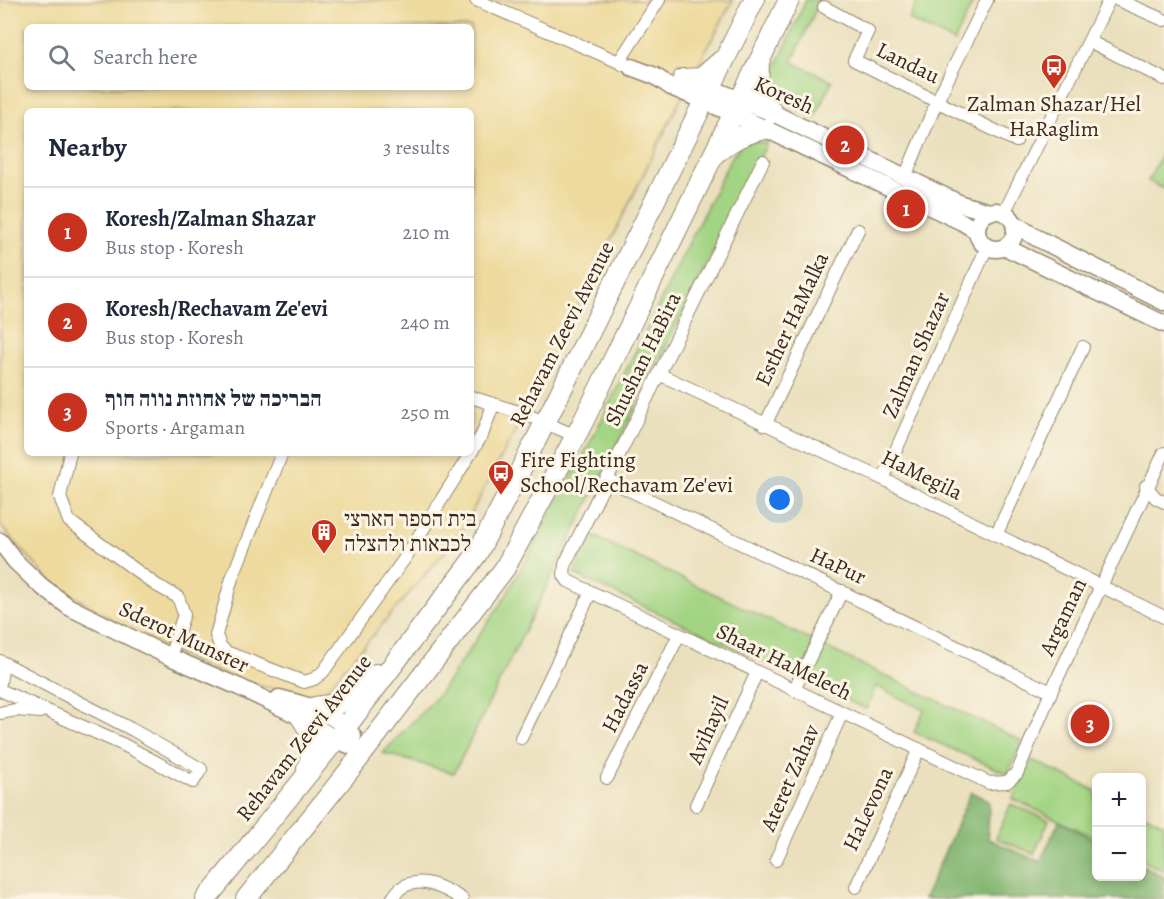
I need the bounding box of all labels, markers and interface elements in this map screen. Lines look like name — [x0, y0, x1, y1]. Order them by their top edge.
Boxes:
search box — [24, 24, 474, 90]
street label: Landau — [871, 35, 945, 91]
icon: search — [45, 41, 78, 74]
text: Search here — [93, 42, 198, 72]
bus stop icon: Zalman Shazar/Hel HaRaglim — [1039, 52, 1069, 90]
street label: Koresh — [749, 69, 819, 122]
place label: Zalman Shazar/Hel HaRaglim — [967, 89, 1141, 144]
pin: 2 — [826, 122, 864, 168]
text: Nearby — [48, 130, 127, 165]
text: 3 results — [383, 134, 450, 161]
pin: 1 — [886, 186, 926, 232]
text: Koresh/Zalman Shazar — [105, 204, 316, 234]
text: 1 — [64, 219, 71, 246]
text: 210 m — [402, 219, 450, 246]
text: Bus stop · Koresh — [105, 234, 244, 261]
street label: Rehavam Zeevi Avenue — [502, 236, 622, 432]
street label: Esther HaMalka — [748, 246, 836, 391]
street label: Shushan HaBira — [598, 286, 689, 431]
street label: Zalman Shazar — [875, 287, 957, 423]
text: Koresh/Rechavam Ze'evi — [105, 294, 328, 324]
text: 2 — [63, 309, 72, 336]
text: 240 m — [400, 309, 450, 336]
text: Bus stop · Koresh — [105, 324, 244, 351]
text: הבריכה של אחוזת נווה חוף — [105, 384, 322, 414]
text: 3 — [63, 399, 72, 426]
text: 250 m — [401, 399, 450, 426]
text: Sports · Argaman — [105, 414, 245, 441]
street label: HaMegila — [876, 442, 968, 508]
place label: Fire Fighting School/Rechavam Ze'evi — [520, 445, 733, 500]
bus stop icon: Fire Fighting School/Rechavam Ze'evi — [486, 458, 516, 496]
your location — [765, 485, 794, 514]
place label: בית הספר הארצי לכבאות ולהצלה — [344, 504, 476, 559]
building icon: בית הספר הארצי לכבאות ולהצלה — [309, 517, 339, 555]
street label: HaPur — [805, 540, 871, 592]
street label: Argaman — [1032, 573, 1094, 662]
street label: Sderot Munster — [114, 594, 254, 680]
street label: Shaar HaMelech — [711, 616, 857, 708]
street label: Rehavam Zeevi Avenue — [229, 648, 379, 828]
street label: Hadassa — [594, 655, 656, 738]
street label: Avihayil — [679, 691, 736, 770]
pin: 3 — [1070, 702, 1110, 746]
street label: Ateret Zahav — [753, 720, 827, 837]
street label: HaLevona — [835, 761, 901, 856]
map controls — [1092, 773, 1146, 881]
button: + — [1092, 773, 1146, 827]
button: − — [1092, 827, 1146, 881]

